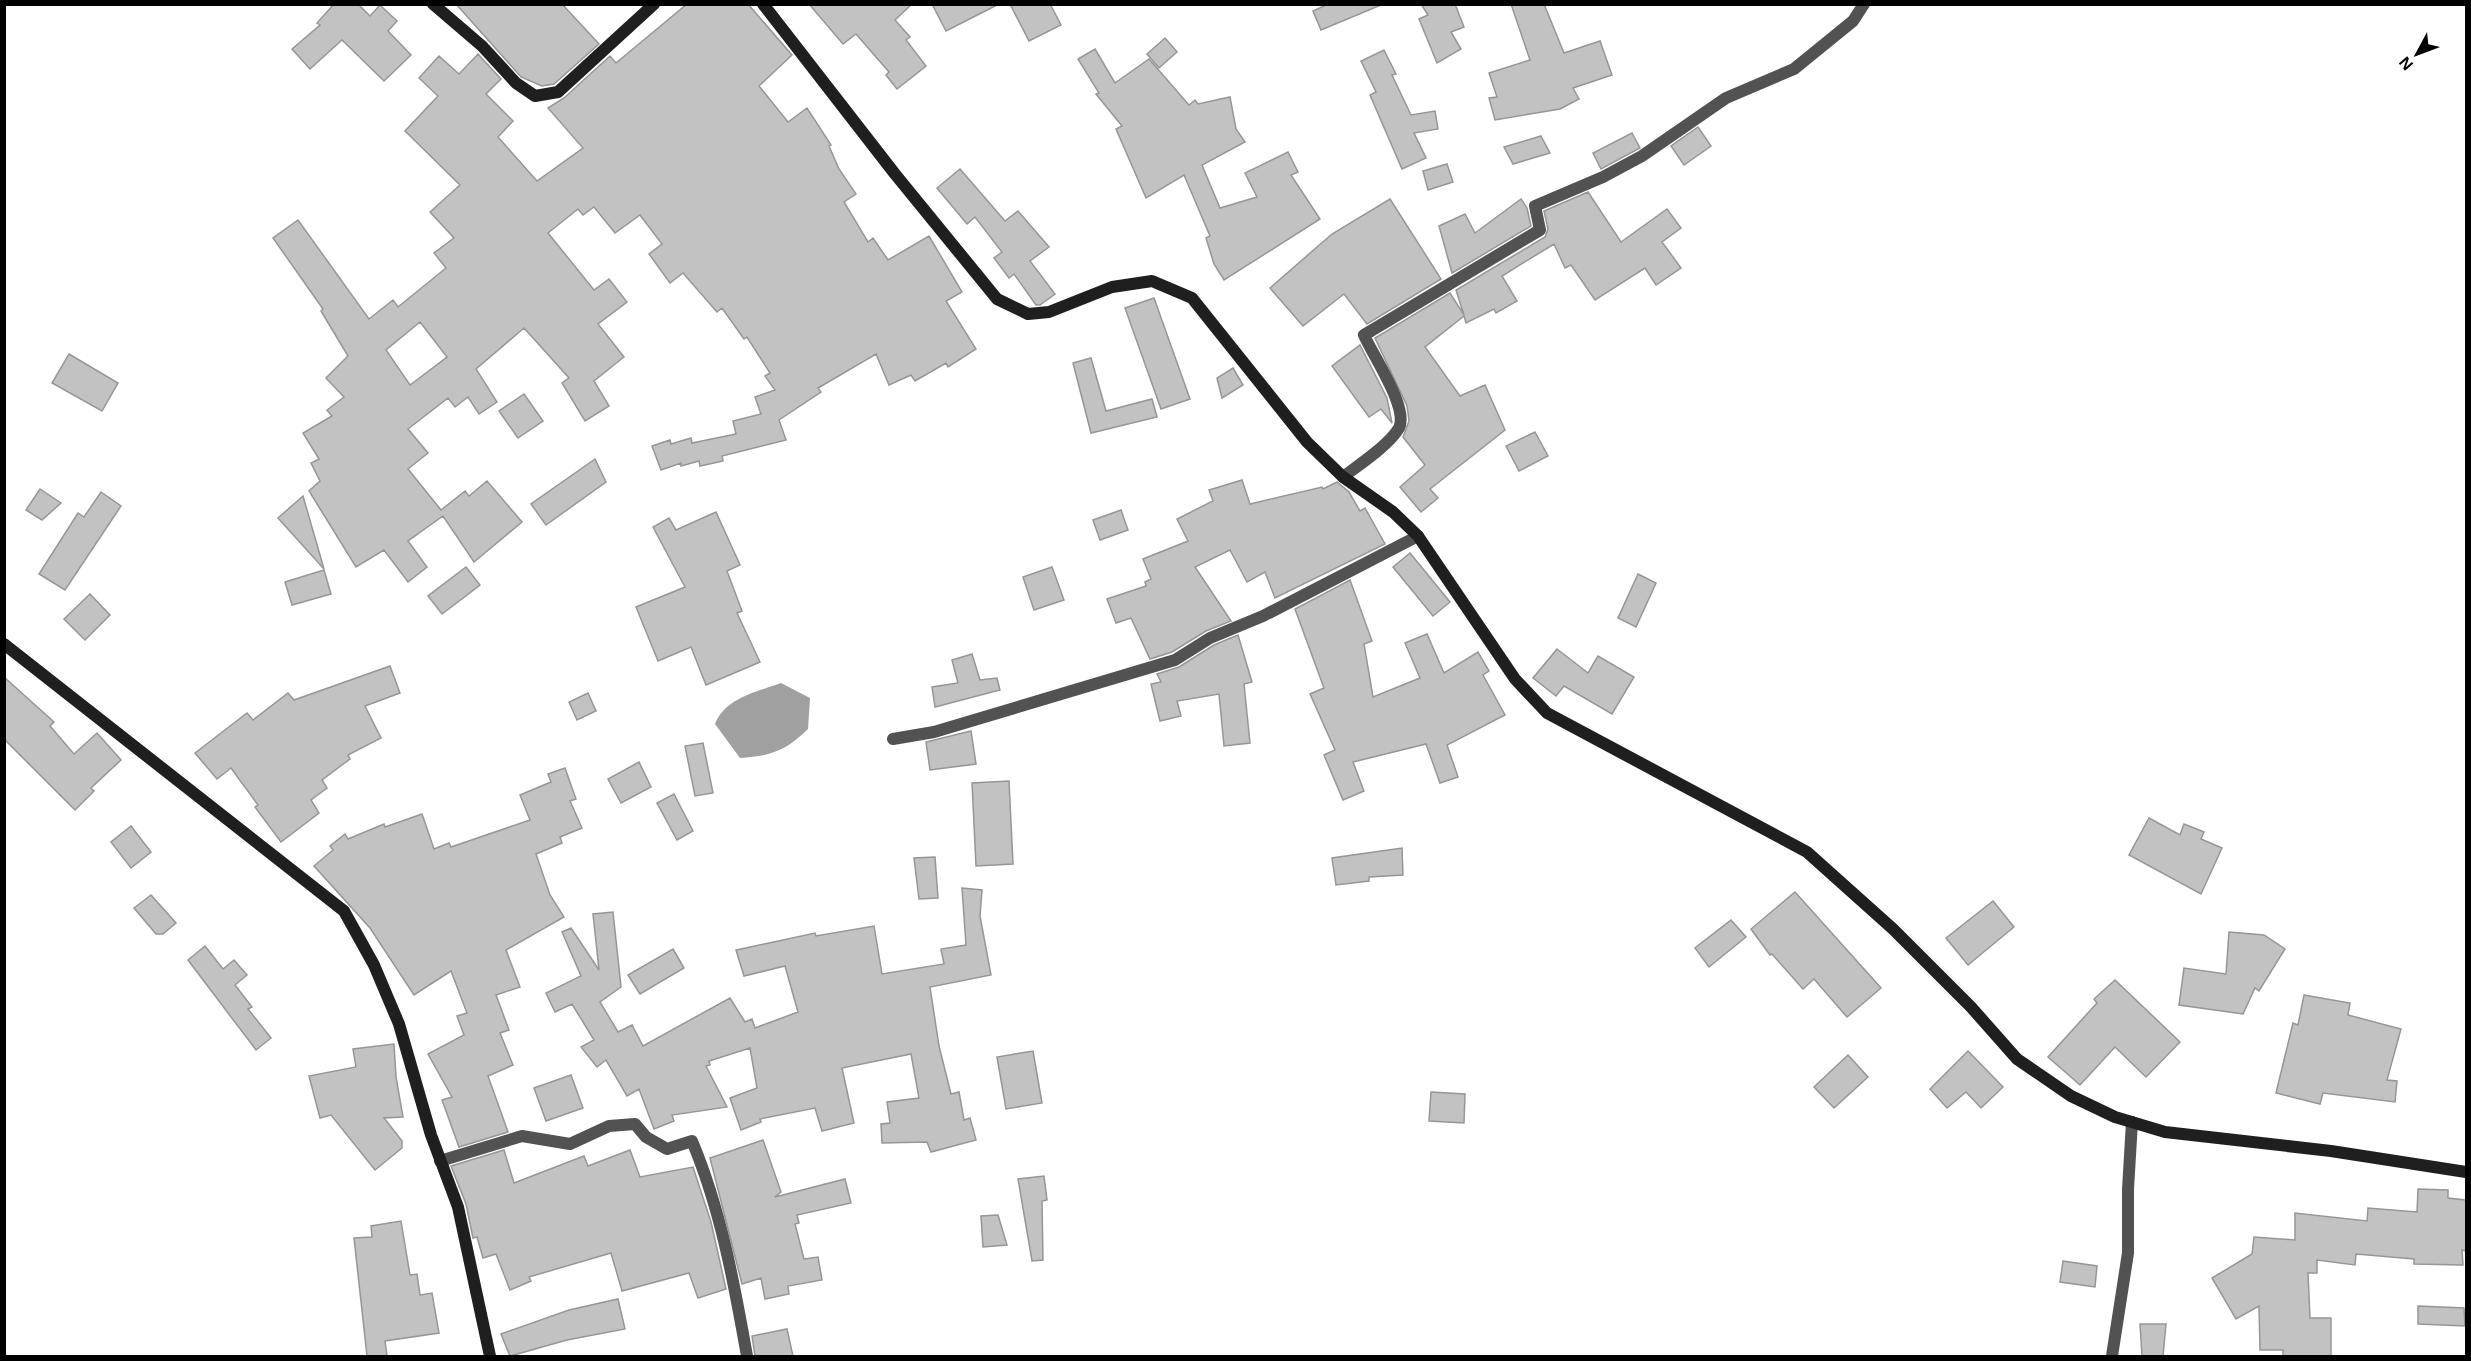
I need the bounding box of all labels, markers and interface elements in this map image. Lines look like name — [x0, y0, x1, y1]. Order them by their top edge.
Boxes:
north arrow — [2387, 24, 2447, 84]
text: N — [2396, 54, 2416, 73]

